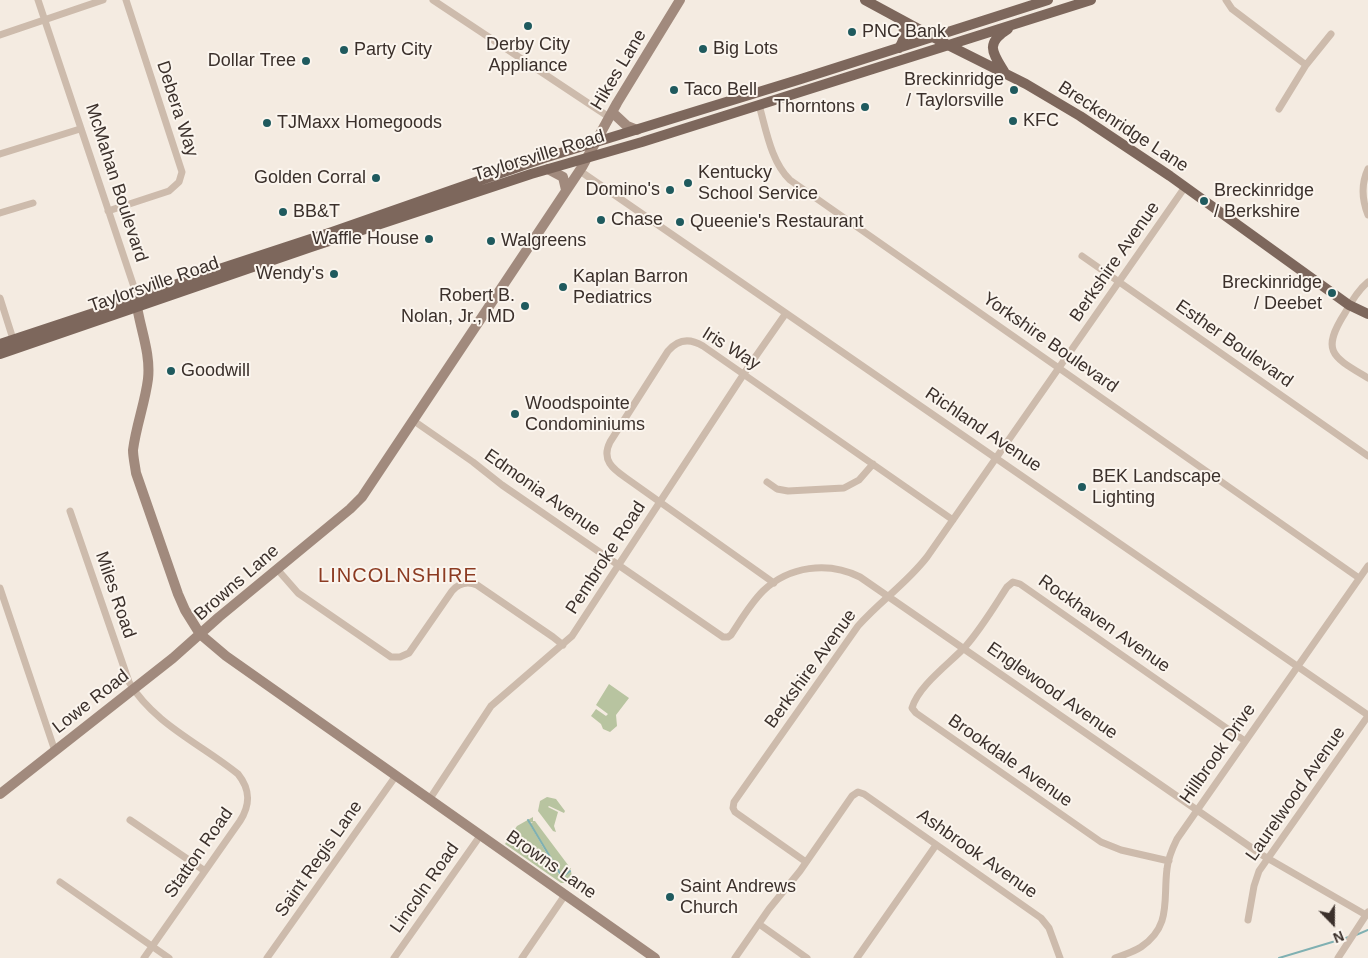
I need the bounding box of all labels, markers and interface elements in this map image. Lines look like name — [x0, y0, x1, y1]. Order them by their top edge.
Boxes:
marker: Derby City Appliance — [522, 20, 534, 32]
place label: PNC Bank — [862, 21, 946, 43]
street label: Hikes Lane — [587, 26, 651, 114]
marker: PNC Bank — [846, 26, 858, 38]
place label: Derby City Appliance — [486, 34, 570, 76]
place label: Big Lots — [713, 38, 778, 60]
place label: Party City — [354, 39, 432, 61]
marker: Big Lots — [697, 43, 709, 55]
marker: Party City — [338, 44, 350, 56]
place label: Dollar Tree — [208, 50, 296, 72]
marker: Dollar Tree — [300, 55, 312, 67]
street label: Debera Way — [151, 58, 203, 160]
place label: Breckinridge / Taylorsville — [904, 69, 1004, 112]
street label: Breckenridge Lane — [1054, 77, 1192, 177]
place label: Taco Bell — [684, 79, 757, 101]
marker: Taco Bell — [668, 84, 680, 96]
marker: Breckinridge / Taylorsville — [1008, 84, 1020, 96]
place label: Thorntons — [774, 96, 855, 118]
street label: McMahan Boulevard — [80, 101, 152, 265]
marker: Thorntons — [859, 101, 871, 113]
place label: KFC — [1023, 110, 1059, 132]
place label: TJMaxx Homegoods — [277, 112, 442, 134]
marker: KFC — [1007, 115, 1019, 127]
marker: TJMaxx Homegoods — [261, 117, 273, 129]
street label: Taylorsville Road — [471, 126, 607, 186]
place label: Kentucky School Service — [698, 162, 818, 204]
place label: Golden Corral — [254, 167, 366, 189]
marker: Golden Corral — [370, 172, 382, 184]
marker: Kentucky School Service — [682, 177, 694, 189]
place label: Domino's — [586, 179, 660, 201]
place label: Breckinridge / Berkshire — [1214, 180, 1314, 222]
marker: Domino's — [664, 184, 676, 196]
marker: Breckinridge / Berkshire — [1198, 195, 1210, 207]
street label: Berkshire Avenue — [1066, 198, 1164, 326]
place label: BB&T — [293, 201, 340, 223]
marker: BB&T — [277, 206, 289, 218]
place label: Chase — [611, 209, 663, 231]
place label: Queenie's Restaurant — [690, 211, 864, 233]
marker: Chase — [595, 214, 607, 226]
marker: Queenie's Restaurant — [674, 216, 686, 228]
place label: Waffle House — [312, 228, 419, 250]
place label: Walgreens — [501, 230, 586, 252]
marker: Waffle House — [423, 233, 435, 245]
marker: Walgreens — [485, 235, 497, 247]
street label: Taylorsville Road — [86, 253, 222, 317]
place label: Wendy's — [256, 263, 324, 285]
place label: Kaplan Barron Pediatrics — [573, 266, 688, 308]
marker: Wendy's — [328, 268, 340, 280]
place label: Breckinridge / Deebet — [1222, 272, 1322, 314]
marker: Kaplan Barron Pediatrics — [557, 281, 569, 293]
place label: Robert B. Nolan, Jr., MD — [401, 285, 515, 328]
marker: Breckinridge / Deebet — [1326, 287, 1338, 299]
street label: Yorkshire Boulevard — [978, 288, 1122, 398]
street label: Esther Boulevard — [1171, 296, 1297, 392]
marker: Robert B. Nolan, Jr., MD — [519, 300, 531, 312]
street label: Iris Way — [698, 323, 764, 375]
place label: Goodwill — [181, 360, 250, 382]
marker: Goodwill — [165, 365, 177, 377]
street label: Richland Avenue — [921, 383, 1045, 477]
place label: Woodspointe Condominiums — [525, 393, 645, 436]
marker: Woodspointe Condominiums — [509, 408, 521, 420]
street label: Edmonia Avenue — [480, 445, 604, 541]
place label: BEK Landscape Lighting — [1092, 466, 1221, 508]
marker: BEK Landscape Lighting — [1076, 481, 1088, 493]
street label: Pembroke Road — [562, 498, 650, 618]
street label: Browns Lane — [190, 540, 284, 626]
street label: Miles Road — [90, 549, 140, 641]
district label: LINCOLNSHIRE — [317, 564, 479, 588]
street label: Rockhaven Avenue — [1034, 570, 1174, 678]
street label: Berkshire Avenue — [761, 605, 861, 733]
street label: Englewood Avenue — [982, 638, 1122, 744]
street label: Lowe Road — [48, 665, 134, 739]
street label: Hillbrook Drive — [1176, 700, 1260, 808]
street label: Brookdale Avenue — [944, 710, 1076, 812]
street label: Laurelwood Avenue — [1242, 723, 1350, 865]
street label: Saint Regis Lane — [271, 797, 367, 921]
street label: Statton Road — [160, 804, 238, 902]
street label: Ashbrook Avenue — [913, 804, 1041, 904]
street label: Browns Lane — [502, 826, 600, 904]
street label: Lincoln Road — [386, 839, 464, 937]
place label: Saint Andrews Church — [680, 876, 796, 919]
marker: Saint Andrews Church — [664, 891, 676, 903]
north arrow — [1308, 898, 1358, 948]
text: N — [1331, 928, 1346, 946]

